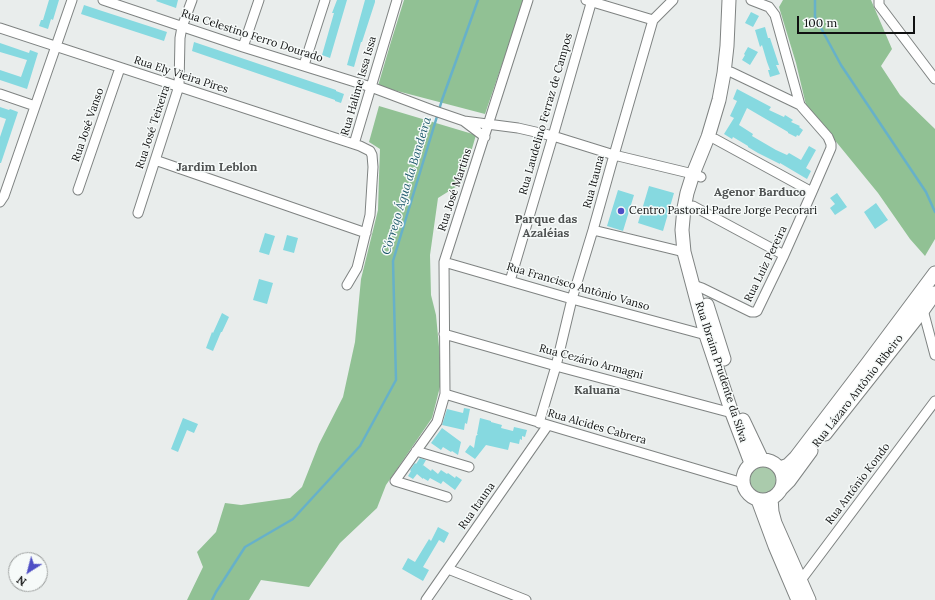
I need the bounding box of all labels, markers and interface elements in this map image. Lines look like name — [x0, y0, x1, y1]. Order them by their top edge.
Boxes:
street label: Rua Celestino Ferro Dourado — [179, 7, 325, 65]
scale bar — [799, 8, 917, 34]
text: 100 m — [804, 15, 837, 30]
street label: Rua Laudelino Ferraz de Campos — [517, 32, 575, 196]
street label: Rua Halime Issa Issa — [338, 35, 380, 137]
street label: Rua Ely Vieira Pires — [132, 54, 230, 96]
street label: Rua José Teixeira — [133, 83, 173, 171]
street label: Rua José Vanso — [69, 86, 107, 164]
water label: Córrego Água da Bandeira — [379, 115, 435, 257]
street label: Rua José Martins — [435, 147, 475, 233]
street label: Rua Itauna — [581, 154, 607, 210]
district label: Jardim Leblon — [177, 161, 257, 175]
district label: Agenor Barduco — [714, 186, 806, 200]
place label: Centro Pastoral Padre Jorge Pecorari — [629, 204, 817, 218]
marker: Centro Pastoral Padre Jorge Pecorari — [616, 206, 626, 216]
district label: Parque das Azaléias — [515, 213, 577, 241]
street label: Rua Luiz Pereira — [742, 224, 790, 304]
street label: Rua Francisco Antônio Vanso — [505, 260, 651, 314]
street label: Rua Ibraim Prudente da Silva — [692, 300, 750, 444]
street label: Rua Lázaro Antônio Ribeiro — [810, 332, 906, 450]
street label: Rua Cezário Armagni — [538, 342, 644, 382]
district label: Kaluana — [574, 384, 620, 398]
street label: Rua Alcides Cabrera — [546, 407, 648, 447]
street label: Rua Antônio Kondo — [823, 441, 893, 527]
street label: Rua Itauna — [456, 480, 498, 532]
north arrow — [8, 552, 48, 592]
text: N — [14, 573, 29, 589]

